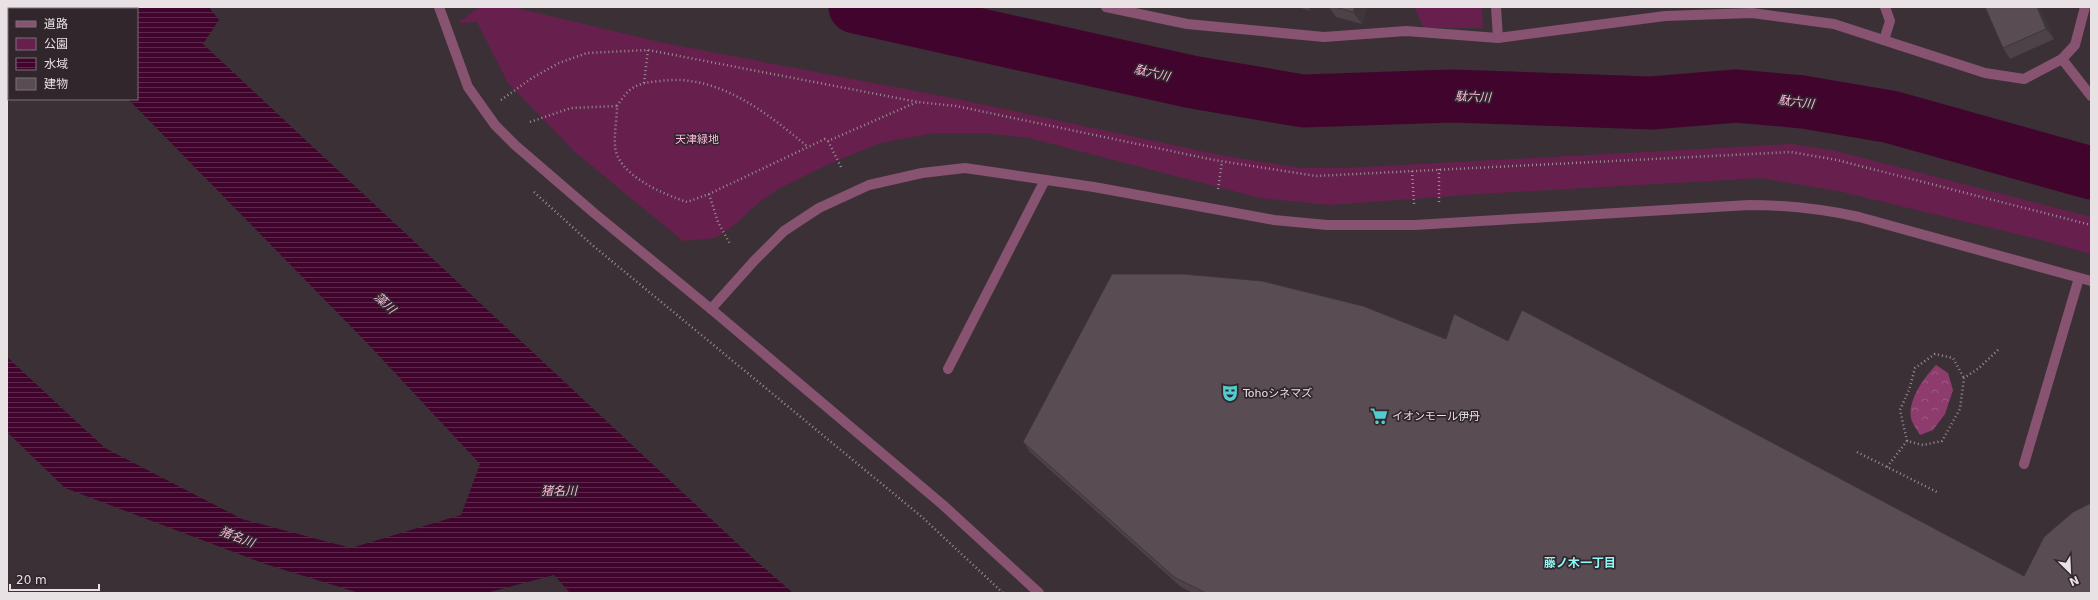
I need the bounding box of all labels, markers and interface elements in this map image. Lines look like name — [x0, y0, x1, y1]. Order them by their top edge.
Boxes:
legend — [8, 8, 138, 100]
text: 道路 — [44, 17, 68, 31]
text: 公園 — [44, 37, 68, 51]
text: 水域 — [44, 57, 68, 71]
water label: 駄六川 — [1133, 62, 1173, 84]
text: 建物 — [44, 77, 68, 91]
water label: 駄六川 — [1455, 89, 1493, 105]
water label: 駄六川 — [1777, 93, 1817, 111]
park label: 天津緑地 — [675, 133, 719, 146]
water label: 藻川 — [371, 290, 400, 318]
theatre icon: Tohoシネマズ — [1220, 383, 1240, 403]
place label: Tohoシネマズ — [1242, 387, 1312, 400]
supermarket icon: イオンモール伊丹 — [1369, 406, 1389, 426]
place label: イオンモール伊丹 — [1392, 410, 1480, 423]
water label: 猪名川 — [541, 484, 579, 498]
water label: 猪名川 — [218, 524, 258, 551]
north arrow — [2050, 552, 2090, 592]
district label: 藤ノ木一丁目 — [1544, 556, 1616, 570]
scale bar — [10, 566, 99, 592]
text: 20 m — [16, 573, 47, 587]
text: N — [2067, 573, 2081, 588]

